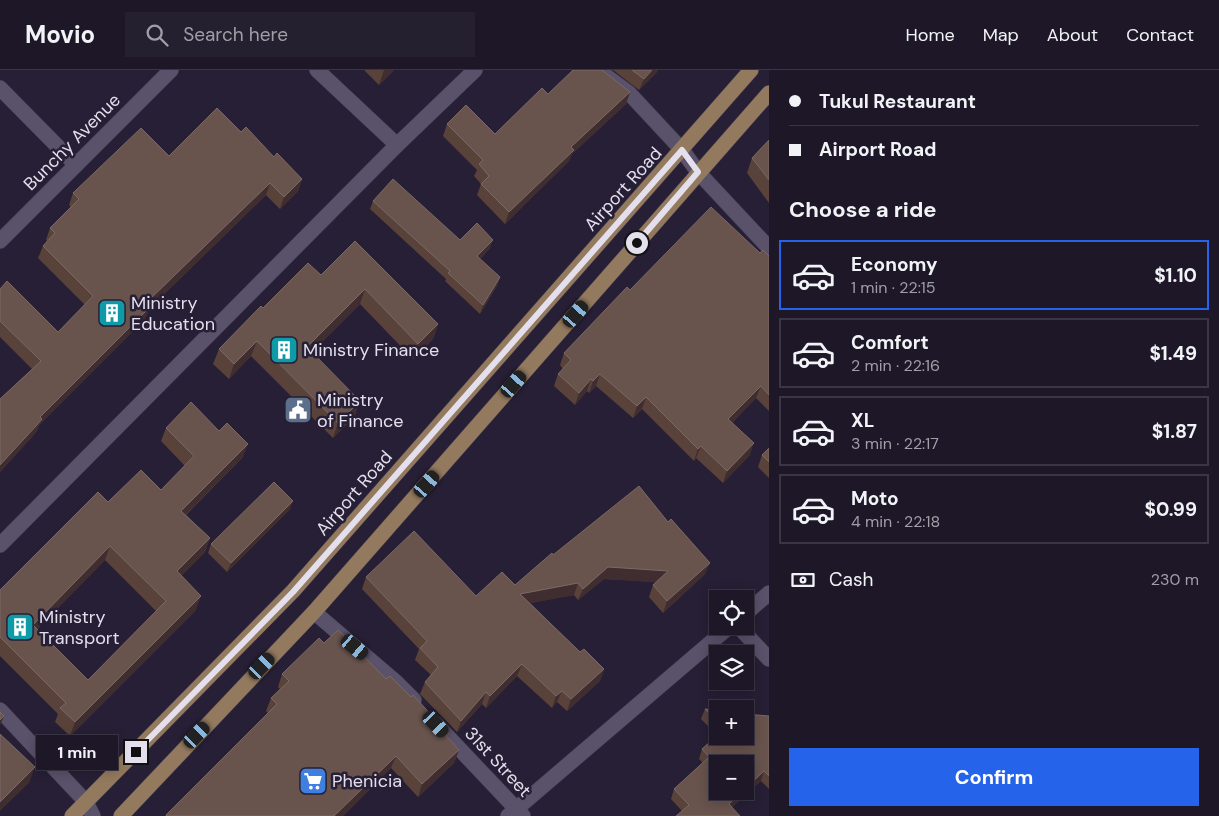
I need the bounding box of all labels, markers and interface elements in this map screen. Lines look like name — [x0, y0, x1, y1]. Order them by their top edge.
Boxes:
search box — [125, 12, 475, 57]
text: Movio — [25, 19, 95, 50]
icon: search — [143, 21, 171, 49]
text: Search here — [183, 22, 288, 47]
text: Home — [905, 23, 955, 47]
text: Map — [983, 23, 1019, 47]
text: About — [1047, 23, 1098, 47]
text: Contact — [1126, 23, 1194, 47]
street label: Bunchy Avenue — [18, 88, 126, 196]
text: Tukul Restaurant — [819, 89, 976, 114]
text: Airport Road — [819, 137, 937, 162]
street label: Airport Road — [579, 142, 667, 236]
text: Choose a ride — [789, 195, 937, 224]
route start — [626, 232, 648, 254]
text: Economy — [851, 252, 938, 277]
icon: car — [791, 253, 836, 298]
text: $1.10 — [1154, 263, 1197, 288]
text: 1 min · 22:15 — [851, 277, 936, 298]
place label: Ministry Education — [131, 291, 215, 336]
building icon: Ministry Education — [97, 298, 127, 328]
car — [560, 298, 591, 330]
text: Comfort — [851, 330, 929, 355]
icon: car — [791, 331, 836, 376]
building icon: Ministry Finance — [269, 335, 299, 365]
place label: Ministry Finance — [303, 338, 439, 362]
text: $1.49 — [1149, 341, 1197, 366]
text: 2 min · 22:16 — [851, 355, 940, 376]
car — [498, 368, 529, 400]
place label: Ministry of Finance — [317, 388, 404, 433]
public building icon: Ministry of Finance — [283, 395, 313, 425]
text: XL — [851, 408, 874, 433]
icon: car — [791, 409, 836, 454]
text: $1.87 — [1152, 419, 1197, 444]
text: 3 min · 22:17 — [851, 433, 939, 454]
street label: Airport Road — [310, 445, 398, 541]
car — [411, 468, 442, 500]
text: Moto — [851, 486, 899, 511]
icon: car — [791, 487, 836, 532]
text: $0.99 — [1145, 497, 1197, 522]
text: 4 min · 22:18 — [851, 511, 940, 532]
icon: cash — [789, 566, 817, 594]
text: Cash — [829, 567, 873, 592]
text: 230 m — [1151, 569, 1199, 590]
map controls — [709, 590, 754, 800]
button: locate — [709, 590, 754, 635]
place label: Ministry Transport — [39, 605, 120, 650]
building icon: Ministry Transport — [5, 612, 35, 642]
car — [338, 632, 371, 662]
button: layers — [709, 645, 754, 690]
car — [246, 650, 277, 682]
button: + — [709, 700, 754, 745]
car — [420, 708, 451, 740]
car — [181, 719, 212, 751]
street label: 31st Street — [459, 722, 537, 802]
callout: 1 min — [36, 734, 118, 770]
route end — [125, 741, 147, 763]
text: 1 min — [58, 742, 96, 763]
button: Confirm — [789, 748, 1199, 806]
button: − — [709, 755, 754, 800]
supermarket icon: Phenicia — [298, 766, 328, 796]
place label: Phenicia — [332, 769, 402, 793]

